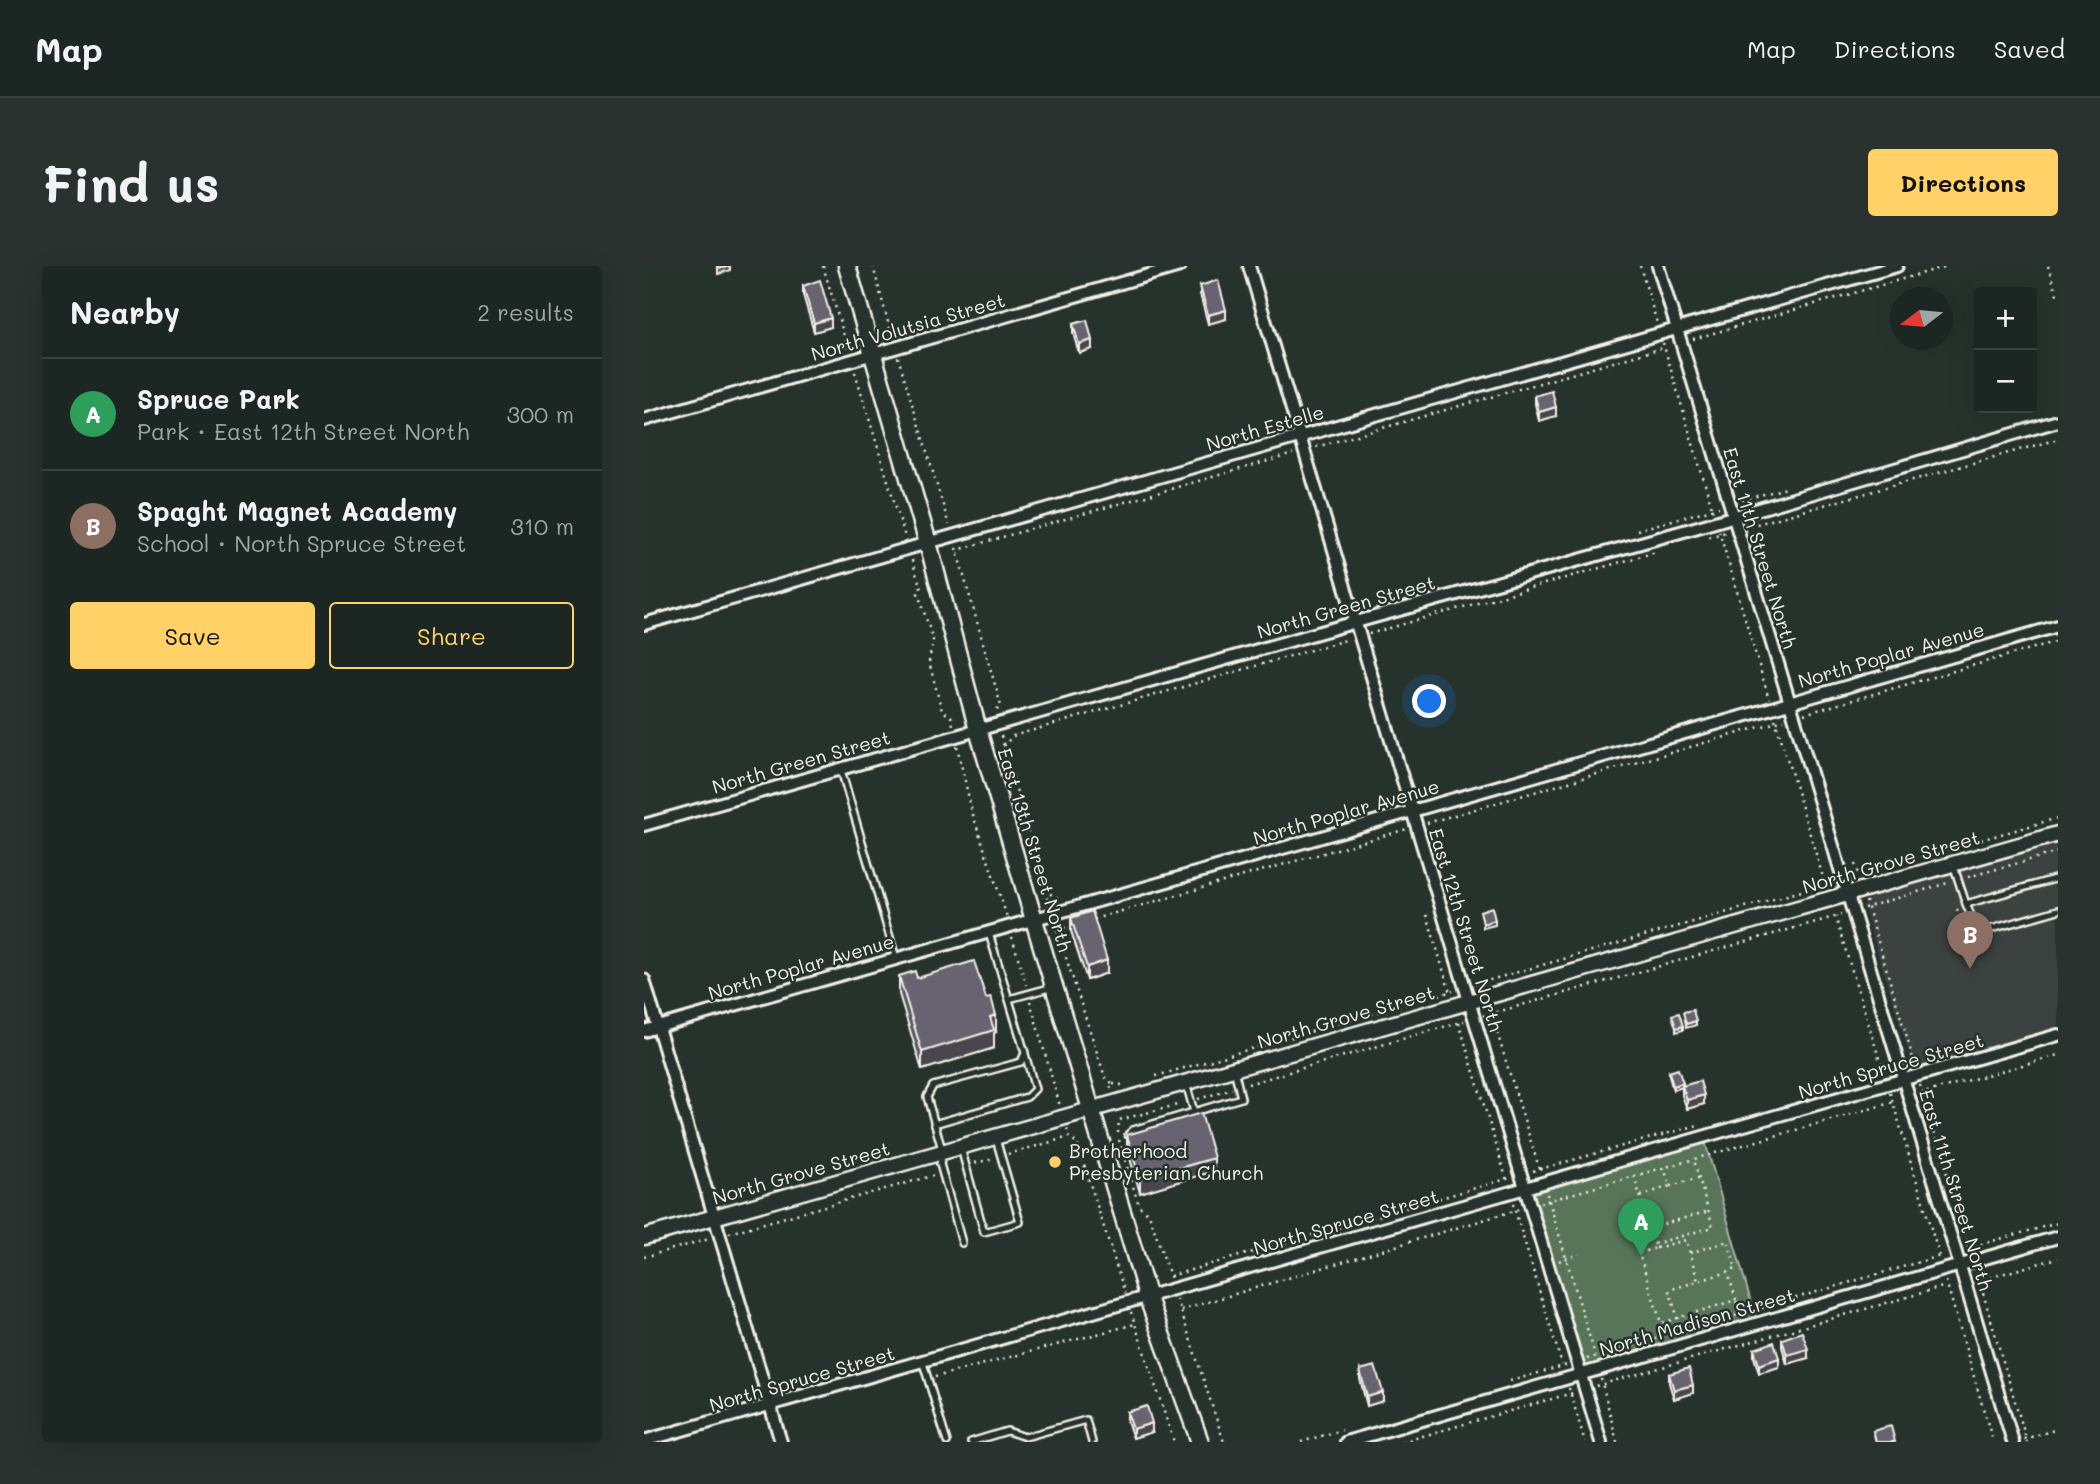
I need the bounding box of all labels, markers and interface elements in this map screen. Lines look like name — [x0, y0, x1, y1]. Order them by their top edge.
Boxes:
text: Map — [35, 27, 103, 70]
text: Map — [1747, 33, 1796, 64]
text: Directions — [1834, 33, 1956, 64]
text: Saved — [1994, 33, 2065, 64]
button: Directions — [1868, 149, 2058, 216]
text: Find us — [42, 151, 220, 214]
street label: North Volutsia Street — [808, 287, 1008, 366]
north arrow — [1890, 287, 1953, 350]
map controls — [1974, 287, 2037, 413]
button: + — [1974, 287, 2037, 350]
text: Nearby — [70, 292, 180, 332]
text: 2 results — [477, 297, 574, 327]
button: − — [1974, 350, 2037, 413]
text: Spruce Park — [137, 382, 300, 416]
text: A — [85, 399, 101, 429]
text: 300 m — [506, 399, 574, 429]
street label: North Estelle — [1203, 399, 1327, 456]
text: Park · East 12th Street North — [137, 416, 469, 446]
street label: East 11th Street North — [1718, 444, 1803, 651]
text: Spaght Magnet Academy — [137, 494, 457, 528]
text: B — [85, 511, 101, 541]
text: 310 m — [510, 511, 574, 541]
text: School · North Spruce Street — [137, 528, 466, 558]
street label: North Green Street — [1254, 569, 1438, 644]
button: Save — [70, 602, 315, 669]
button: Share — [329, 602, 574, 669]
street label: North Poplar Avenue — [1795, 616, 1987, 693]
your location — [1412, 684, 1446, 718]
street label: North Green Street — [709, 724, 893, 799]
street label: East 13th Street North — [993, 745, 1078, 955]
street label: North Poplar Avenue — [1250, 773, 1442, 850]
street label: North Grove Street — [1799, 824, 1982, 899]
street label: East 12th Street North — [1424, 825, 1509, 1034]
pin: B — [1947, 911, 1993, 969]
street label: North Poplar Avenue — [705, 928, 897, 1005]
street label: North Grove Street — [1254, 979, 1437, 1054]
street label: North Spruce Street — [1795, 1027, 1987, 1104]
street label: East 11th Street North — [1914, 1086, 1999, 1293]
street label: North Grove Street — [709, 1135, 892, 1210]
place label: Brotherhood Presbyterian Church — [1069, 1138, 1263, 1185]
marker: Brotherhood Presbyterian Church — [1047, 1154, 1063, 1170]
street label: North Spruce Street — [1250, 1183, 1442, 1260]
pin: A — [1618, 1198, 1664, 1256]
street label: North Madison Street — [1596, 1282, 1798, 1361]
street label: North Spruce Street — [706, 1340, 898, 1417]

